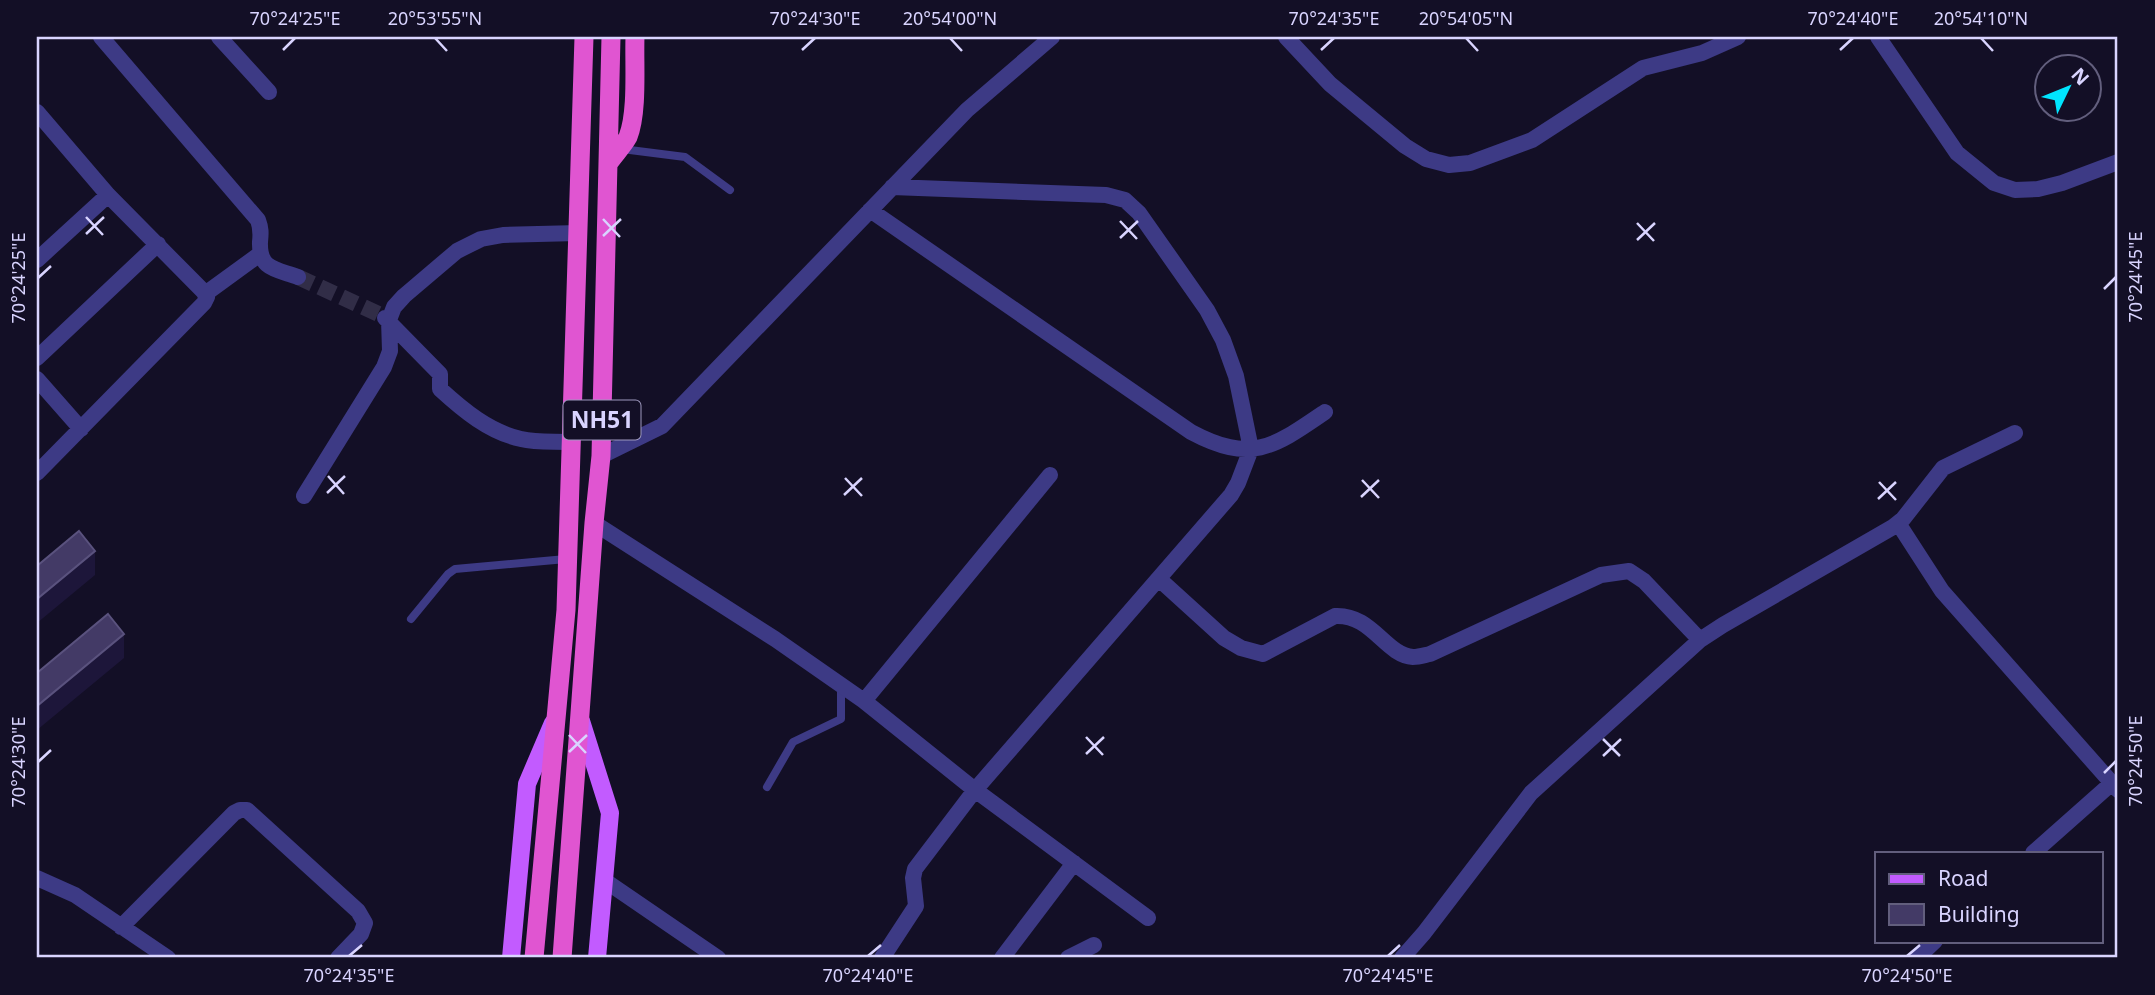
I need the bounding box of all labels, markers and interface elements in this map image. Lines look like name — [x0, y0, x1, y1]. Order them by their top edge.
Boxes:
text: 70°24'25"E — [250, 6, 340, 30]
text: 20°53'55"N — [388, 6, 482, 30]
text: 70°24'30"E — [770, 6, 860, 30]
text: 20°54'00"N — [903, 6, 997, 30]
text: 70°24'35"E — [1289, 6, 1379, 30]
text: 20°54'05"N — [1419, 6, 1513, 30]
text: 70°24'40"E — [1808, 6, 1898, 30]
text: 20°54'10"N — [1934, 6, 2028, 30]
north arrow — [2032, 52, 2102, 122]
text: N — [2066, 62, 2095, 91]
text: 70°24'45"E — [2123, 232, 2147, 322]
text: 70°24'25"E — [6, 233, 30, 323]
road number: NH51 — [564, 400, 640, 440]
text: 70°24'50"E — [2123, 716, 2147, 806]
text: 70°24'30"E — [6, 717, 30, 807]
legend — [1875, 852, 2102, 942]
text: Road — [1938, 864, 1988, 892]
text: Building — [1938, 900, 2020, 928]
text: 70°24'35"E — [304, 963, 394, 987]
text: 70°24'40"E — [823, 963, 913, 987]
text: 70°24'45"E — [1343, 963, 1433, 987]
text: 70°24'50"E — [1862, 963, 1952, 987]

